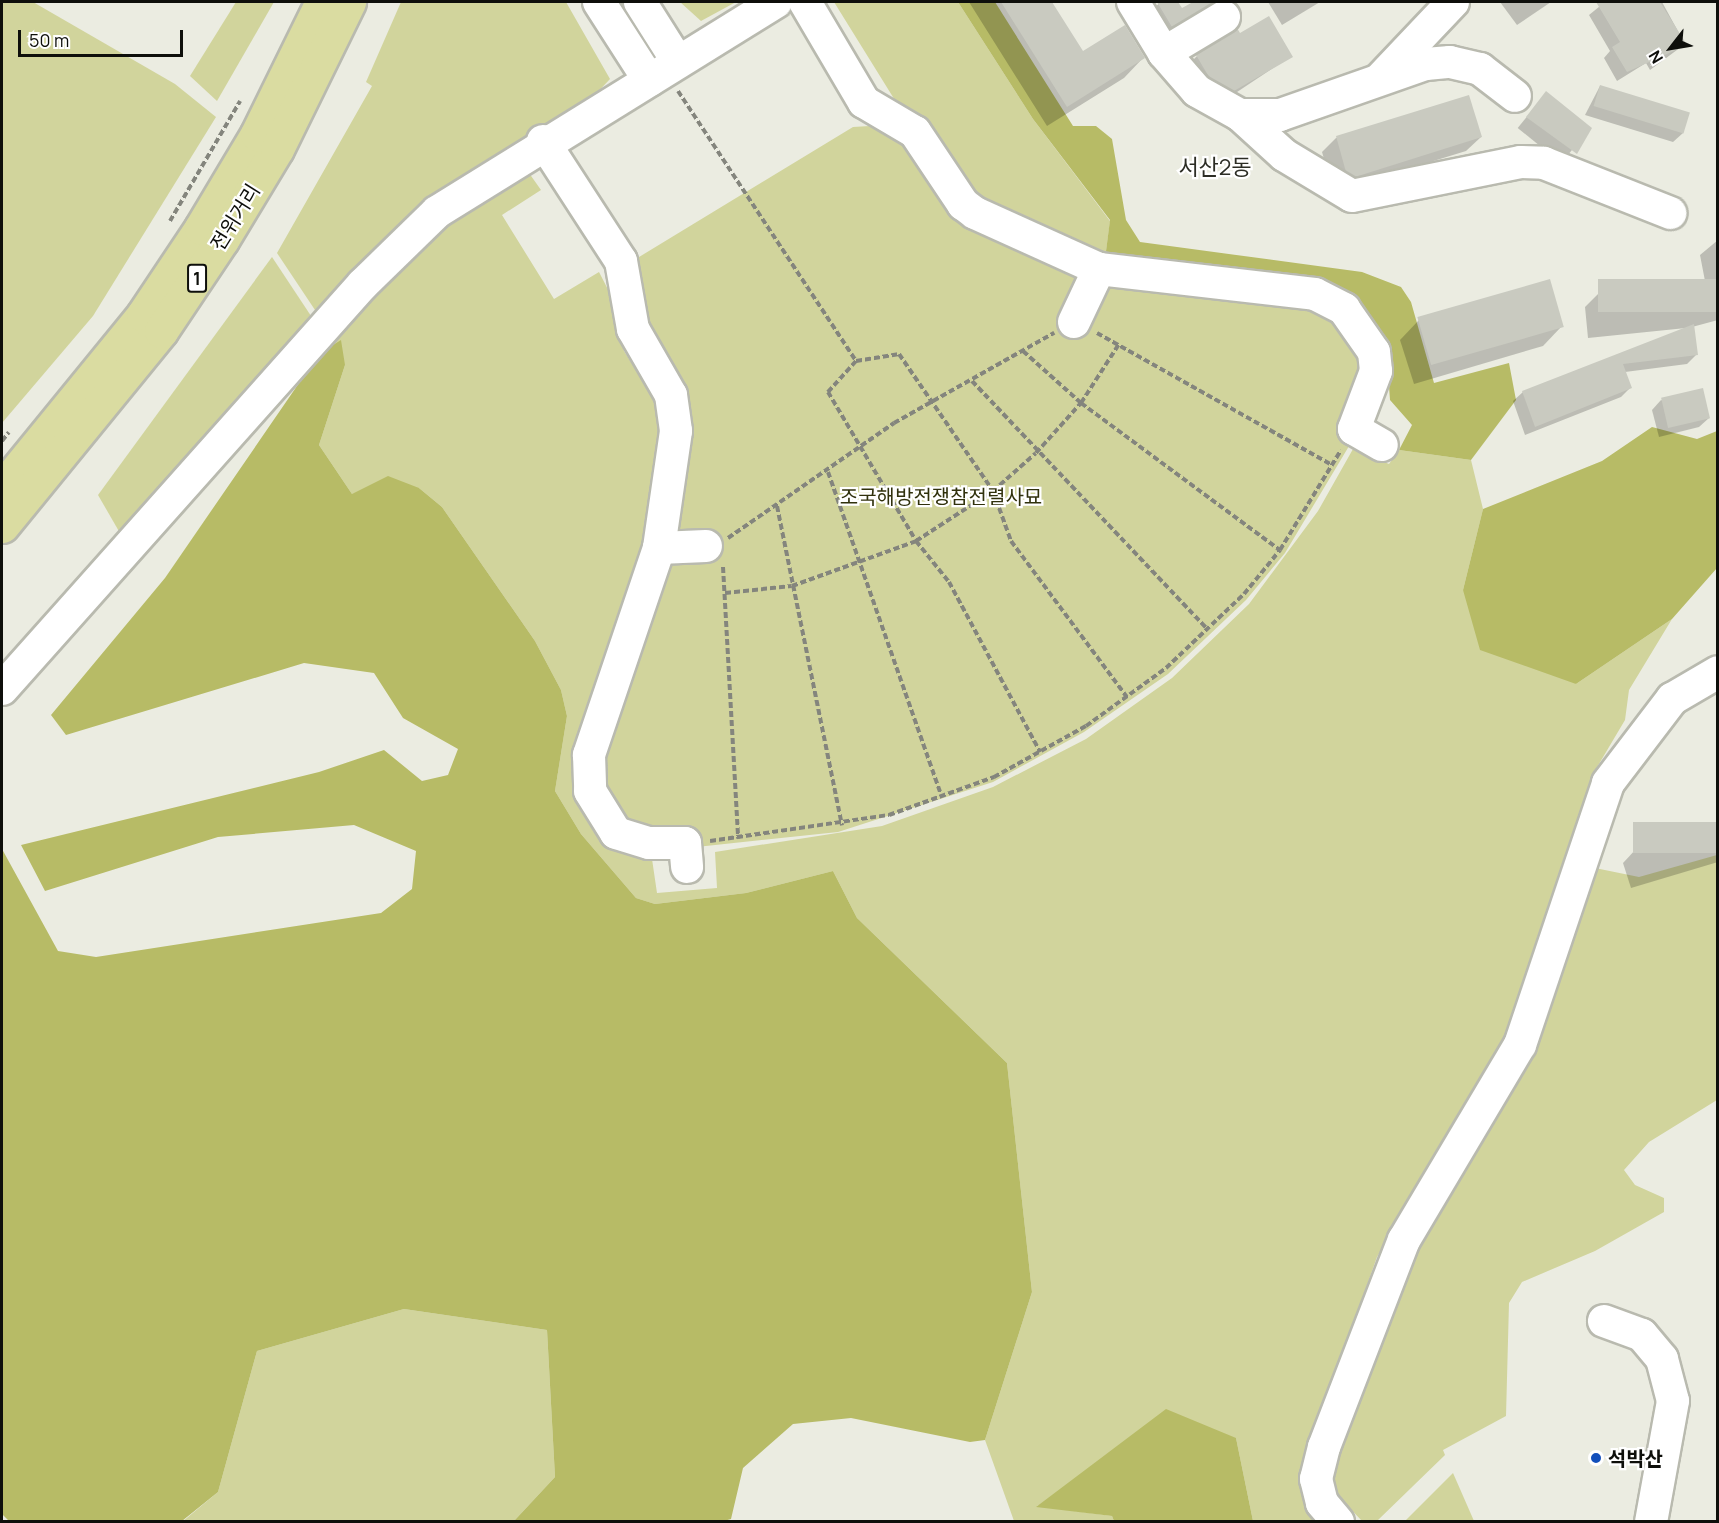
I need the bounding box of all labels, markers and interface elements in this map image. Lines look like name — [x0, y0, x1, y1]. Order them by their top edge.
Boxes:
scale bar — [21, 18, 186, 56]
north arrow — [1641, 18, 1701, 78]
text: 50 m — [29, 28, 69, 52]
text: N — [1643, 47, 1668, 68]
district label: 서산2동 — [1178, 155, 1252, 181]
street label: 전위거리 — [205, 179, 265, 255]
road number: 1 — [186, 263, 208, 293]
park label: 조국해방전쟁참전렬사묘 — [840, 484, 1042, 508]
place label: 석박산 — [1608, 1446, 1663, 1470]
marker: 석박산 — [1589, 1451, 1603, 1465]

